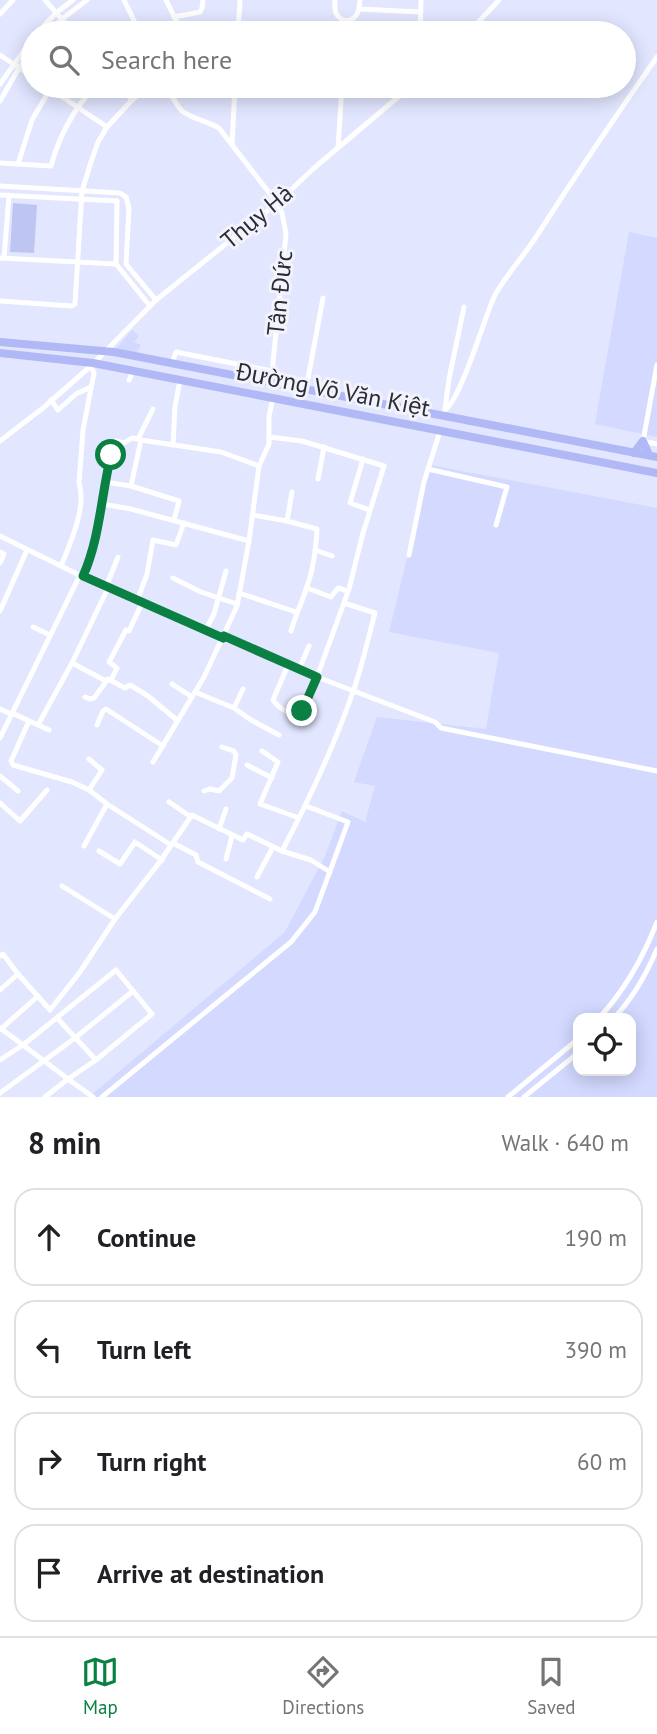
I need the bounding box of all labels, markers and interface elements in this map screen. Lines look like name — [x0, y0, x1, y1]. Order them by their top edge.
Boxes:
search box — [21, 21, 636, 98]
icon: search — [45, 41, 83, 79]
text: Search here — [101, 43, 232, 76]
street label: Thụy Hà — [214, 178, 299, 256]
street label: Tân Đức — [260, 249, 299, 337]
street label: Đường Võ Văn Kiệt — [233, 355, 433, 423]
route start — [95, 439, 126, 470]
route end — [286, 695, 317, 726]
map controls — [573, 1013, 636, 1076]
button: locate — [573, 1013, 636, 1076]
text: 8 min — [28, 1123, 101, 1162]
text: Walk · 640 m — [502, 1128, 629, 1157]
icon: ahead — [30, 1218, 68, 1256]
text: Continue — [97, 1221, 196, 1254]
text: 190 m — [565, 1223, 627, 1252]
icon: left — [30, 1330, 68, 1368]
text: Turn left — [97, 1333, 191, 1366]
text: 390 m — [565, 1335, 627, 1364]
icon: right — [30, 1442, 68, 1480]
text: Turn right — [97, 1445, 206, 1478]
text: 60 m — [577, 1447, 627, 1476]
icon: arrive — [30, 1554, 68, 1592]
text: Arrive at destination — [97, 1557, 324, 1590]
tab: Map — [81, 1653, 119, 1719]
tab: Directions — [282, 1653, 364, 1719]
tab: Saved — [527, 1653, 576, 1719]

